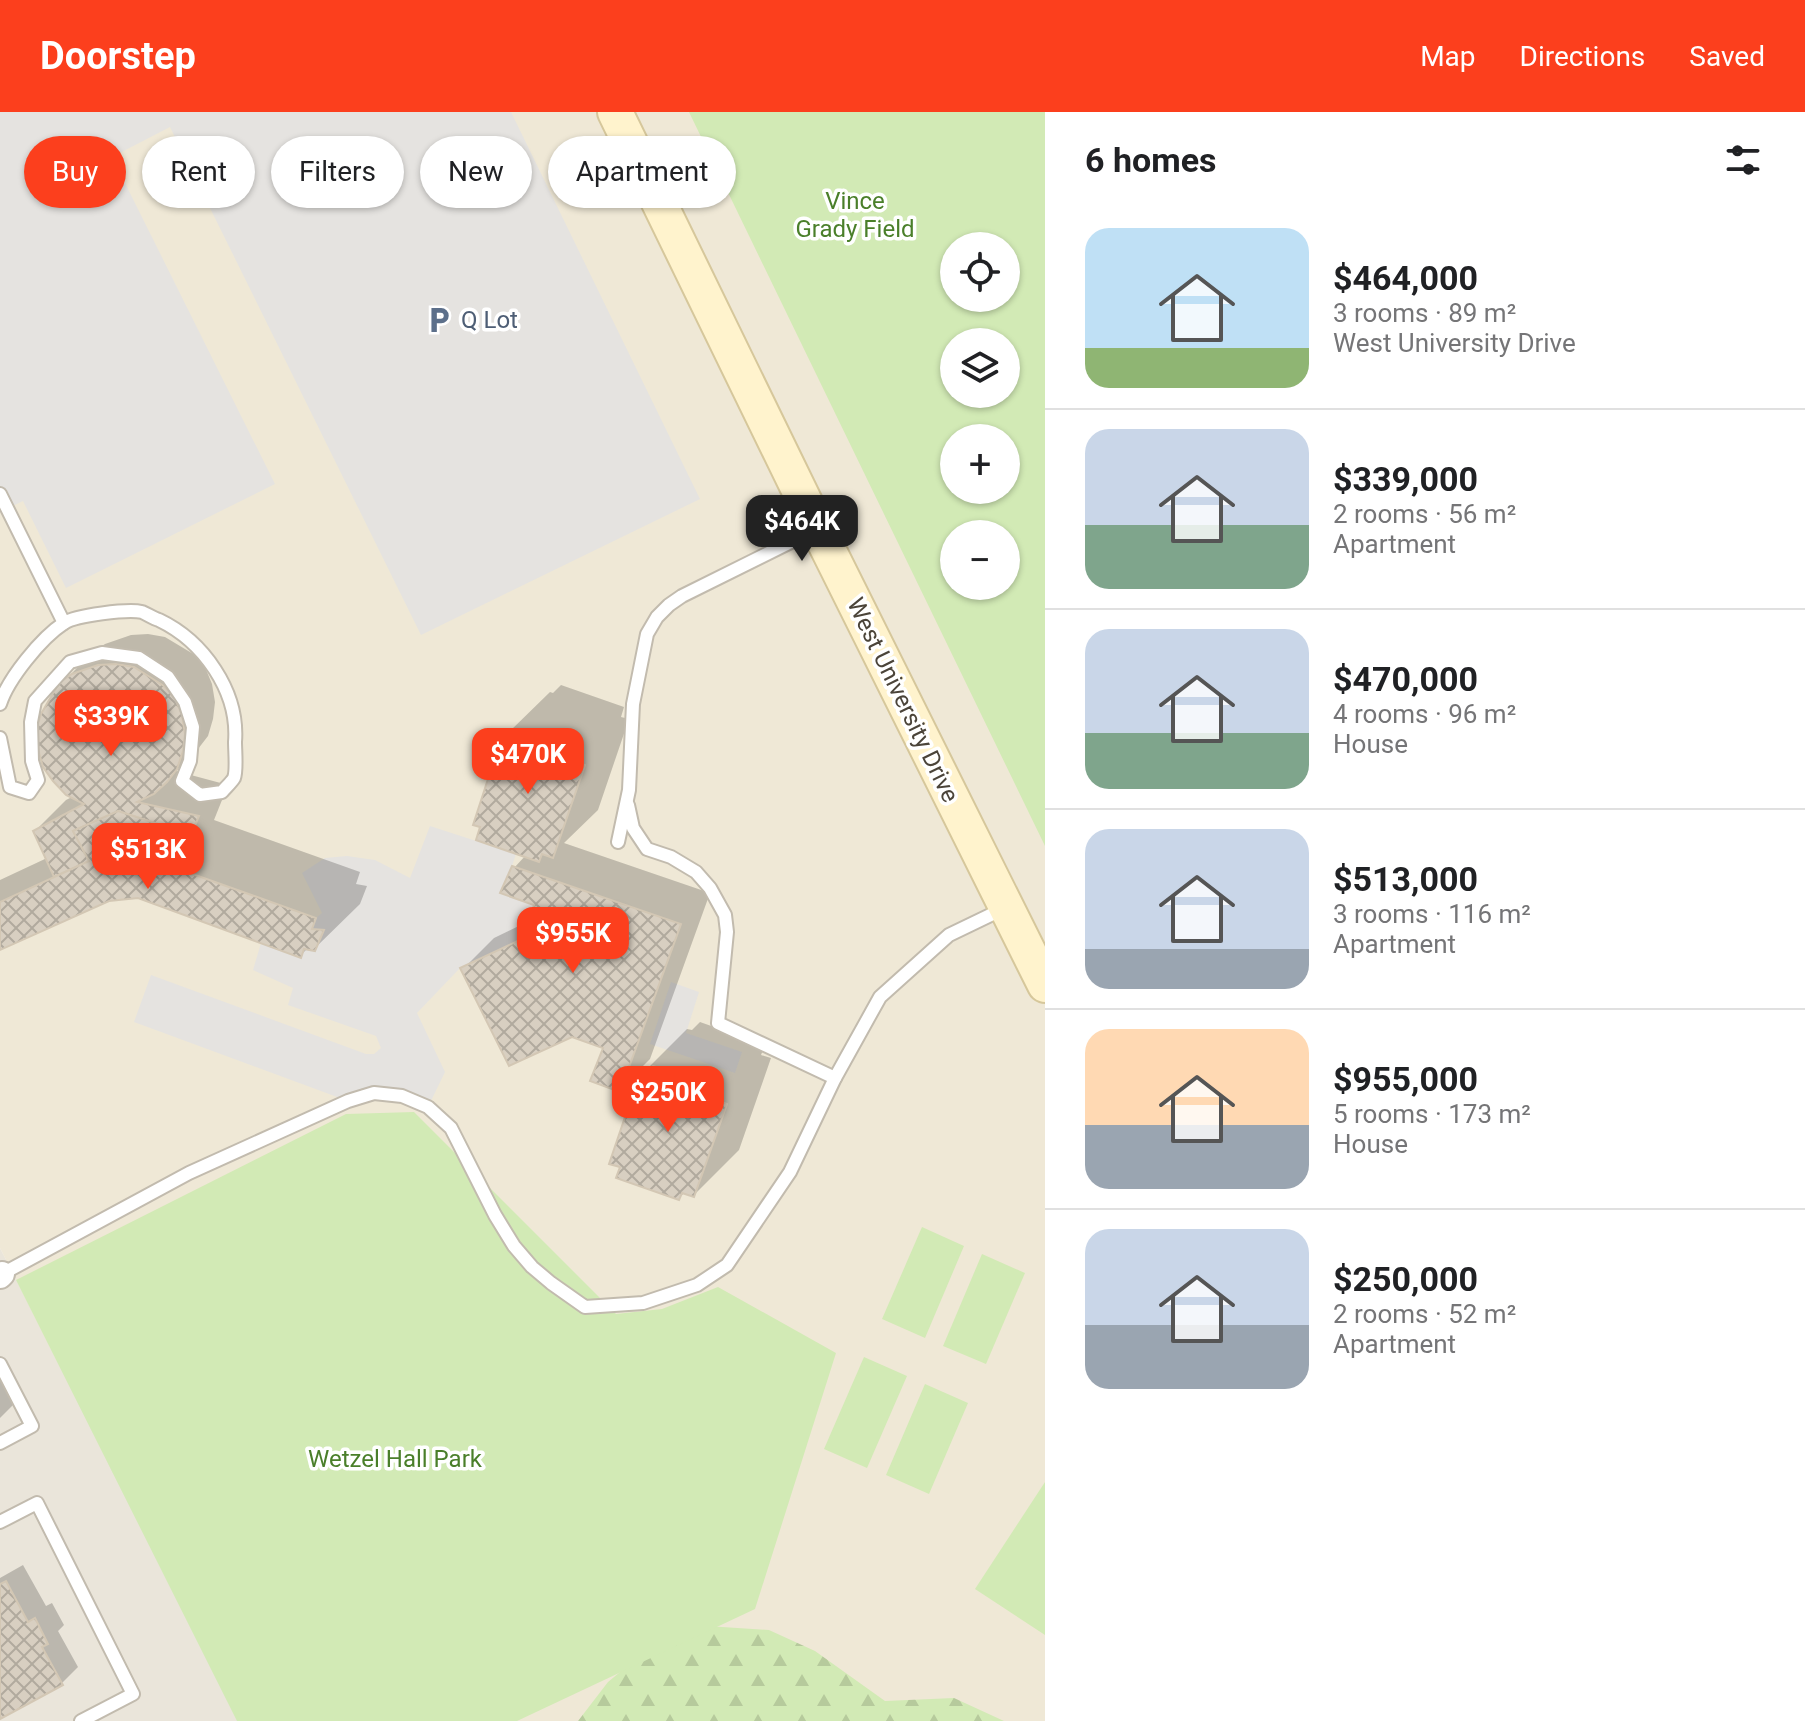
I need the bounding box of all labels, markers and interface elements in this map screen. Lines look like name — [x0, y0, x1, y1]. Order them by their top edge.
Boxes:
text: Doorstep — [40, 34, 196, 78]
text: Map — [1420, 40, 1476, 73]
text: Directions — [1520, 40, 1645, 73]
text: Saved — [1689, 40, 1765, 73]
chip: Buy — [24, 136, 126, 208]
chip: Rent — [142, 136, 255, 208]
chip: Filters — [271, 136, 404, 208]
chip: New — [420, 136, 532, 208]
chip: Apartment — [548, 136, 736, 208]
icon: filters — [1721, 138, 1765, 182]
text: 6 homes — [1085, 140, 1216, 180]
park label: Vince Grady Field — [795, 187, 915, 243]
map controls — [940, 232, 1020, 600]
button: locate — [940, 232, 1020, 312]
text: $464,000 — [1333, 258, 1478, 298]
icon: home — [1149, 260, 1245, 356]
text: 3 rooms · 89 m² — [1333, 298, 1516, 328]
parking icon: Q Lot — [424, 305, 454, 335]
place label: Q Lot — [461, 306, 518, 334]
button: layers — [940, 328, 1020, 408]
text: West University Drive — [1333, 328, 1576, 358]
button: + — [940, 424, 1020, 504]
text: $339,000 — [1333, 459, 1478, 499]
icon: home — [1149, 461, 1245, 557]
pin: $464K — [746, 495, 858, 563]
text: 2 rooms · 56 m² — [1333, 499, 1516, 529]
text: $464K — [764, 506, 840, 536]
button: − — [940, 520, 1020, 600]
text: Apartment — [1333, 529, 1456, 559]
street label: West University Drive — [841, 593, 965, 807]
text: $470,000 — [1333, 659, 1478, 699]
icon: home — [1149, 661, 1245, 757]
pin: $339K — [55, 690, 167, 758]
text: 4 rooms · 96 m² — [1333, 699, 1516, 729]
text: $339K — [73, 701, 149, 731]
pin: $470K — [472, 728, 584, 796]
text: House — [1333, 729, 1408, 759]
text: $470K — [490, 739, 566, 769]
pin: $513K — [92, 823, 204, 891]
text: $513K — [110, 834, 186, 864]
text: $513,000 — [1333, 859, 1478, 899]
icon: home — [1149, 861, 1245, 957]
text: 3 rooms · 116 m² — [1333, 899, 1531, 929]
pin: $955K — [517, 907, 629, 975]
text: $955K — [535, 918, 611, 948]
text: Apartment — [1333, 929, 1456, 959]
text: $955,000 — [1333, 1059, 1478, 1099]
icon: home — [1149, 1061, 1245, 1157]
pin: $250K — [612, 1066, 724, 1134]
text: $250K — [630, 1077, 706, 1107]
text: 5 rooms · 173 m² — [1333, 1099, 1531, 1129]
text: House — [1333, 1129, 1408, 1159]
text: $250,000 — [1333, 1259, 1478, 1299]
icon: home — [1149, 1261, 1245, 1357]
text: 2 rooms · 52 m² — [1333, 1299, 1516, 1329]
text: Apartment — [1333, 1329, 1456, 1359]
park label: Wetzel Hall Park — [308, 1445, 483, 1473]

